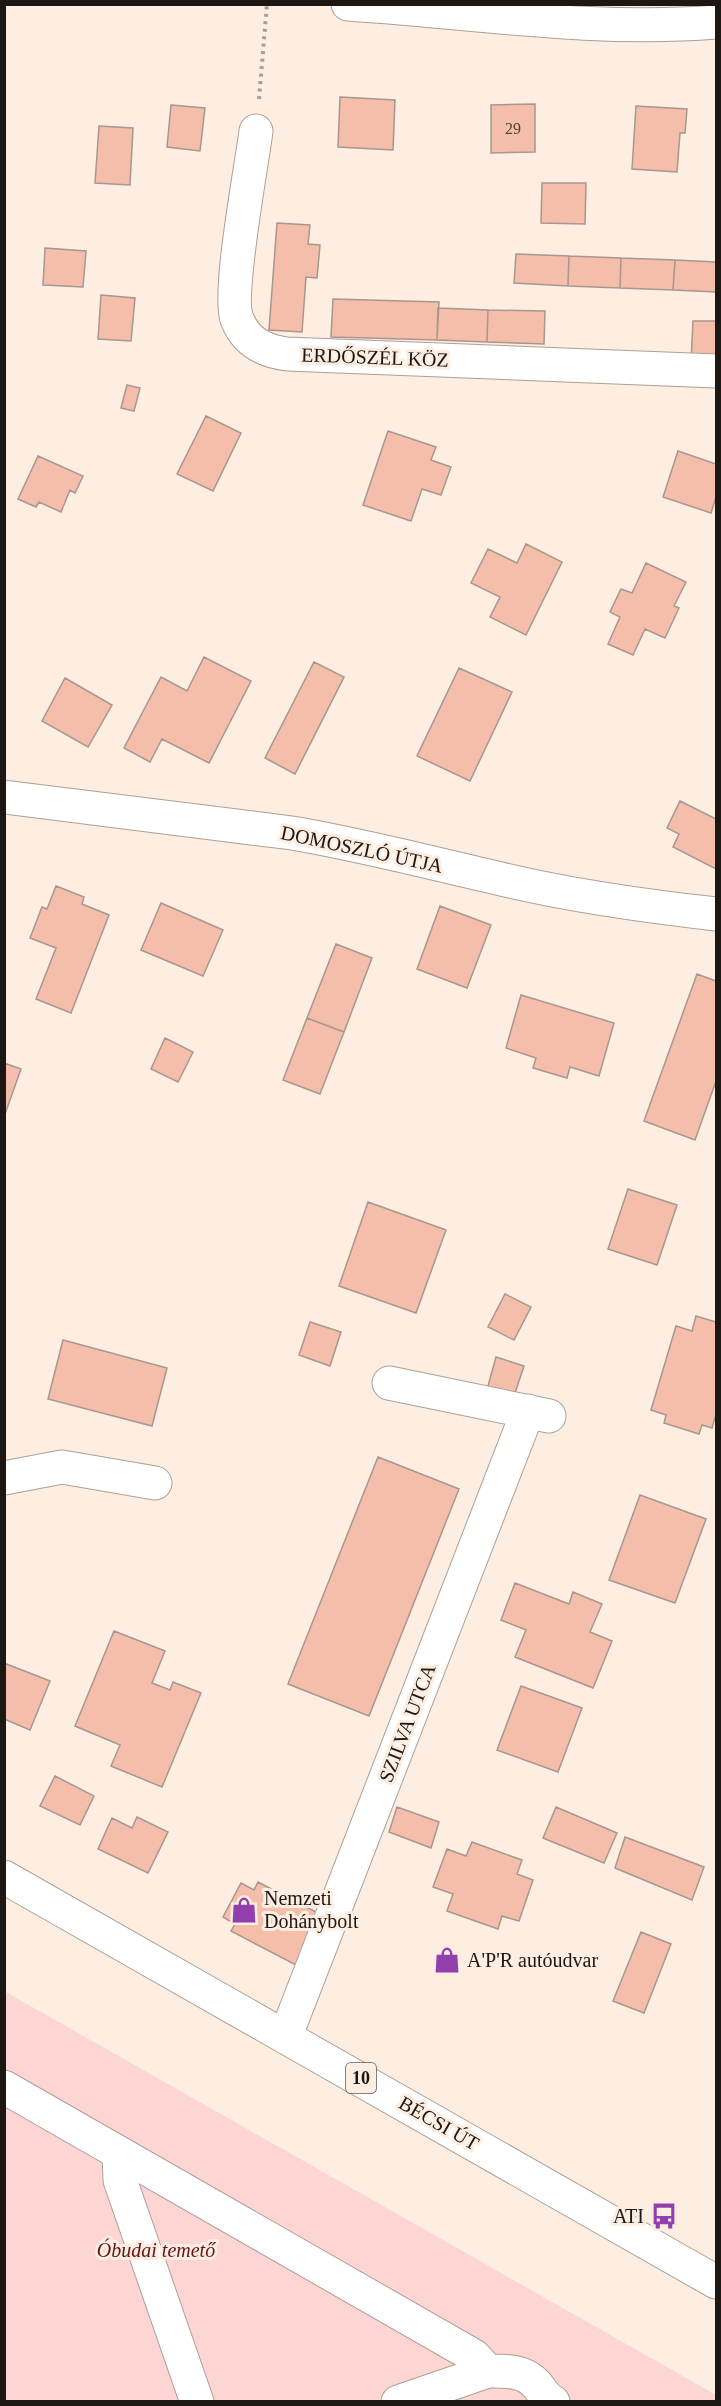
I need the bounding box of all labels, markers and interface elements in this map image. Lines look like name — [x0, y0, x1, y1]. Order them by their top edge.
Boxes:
house number: 29 — [505, 120, 521, 137]
street label: ERDŐSZÉL KÖZ — [301, 342, 449, 371]
street label: DOMOSZLÓ ÚTJA — [279, 820, 446, 877]
street label: SZILVA UTCA — [374, 1660, 440, 1785]
place label: Nemzeti Dohánybolt — [264, 1887, 359, 1933]
shop icon: Nemzeti Dohánybolt — [229, 1895, 259, 1925]
shop icon: A'P'R autóudvar — [432, 1945, 462, 1975]
place label: A'P'R autóudvar — [467, 1949, 598, 1971]
road number: 10 — [346, 2063, 376, 2093]
street label: BÉCSI ÚT — [395, 2091, 483, 2155]
bus stop icon: ATI — [649, 2201, 679, 2231]
place label: ATI — [613, 2205, 644, 2227]
park label: Óbudai temető — [97, 2238, 216, 2261]

